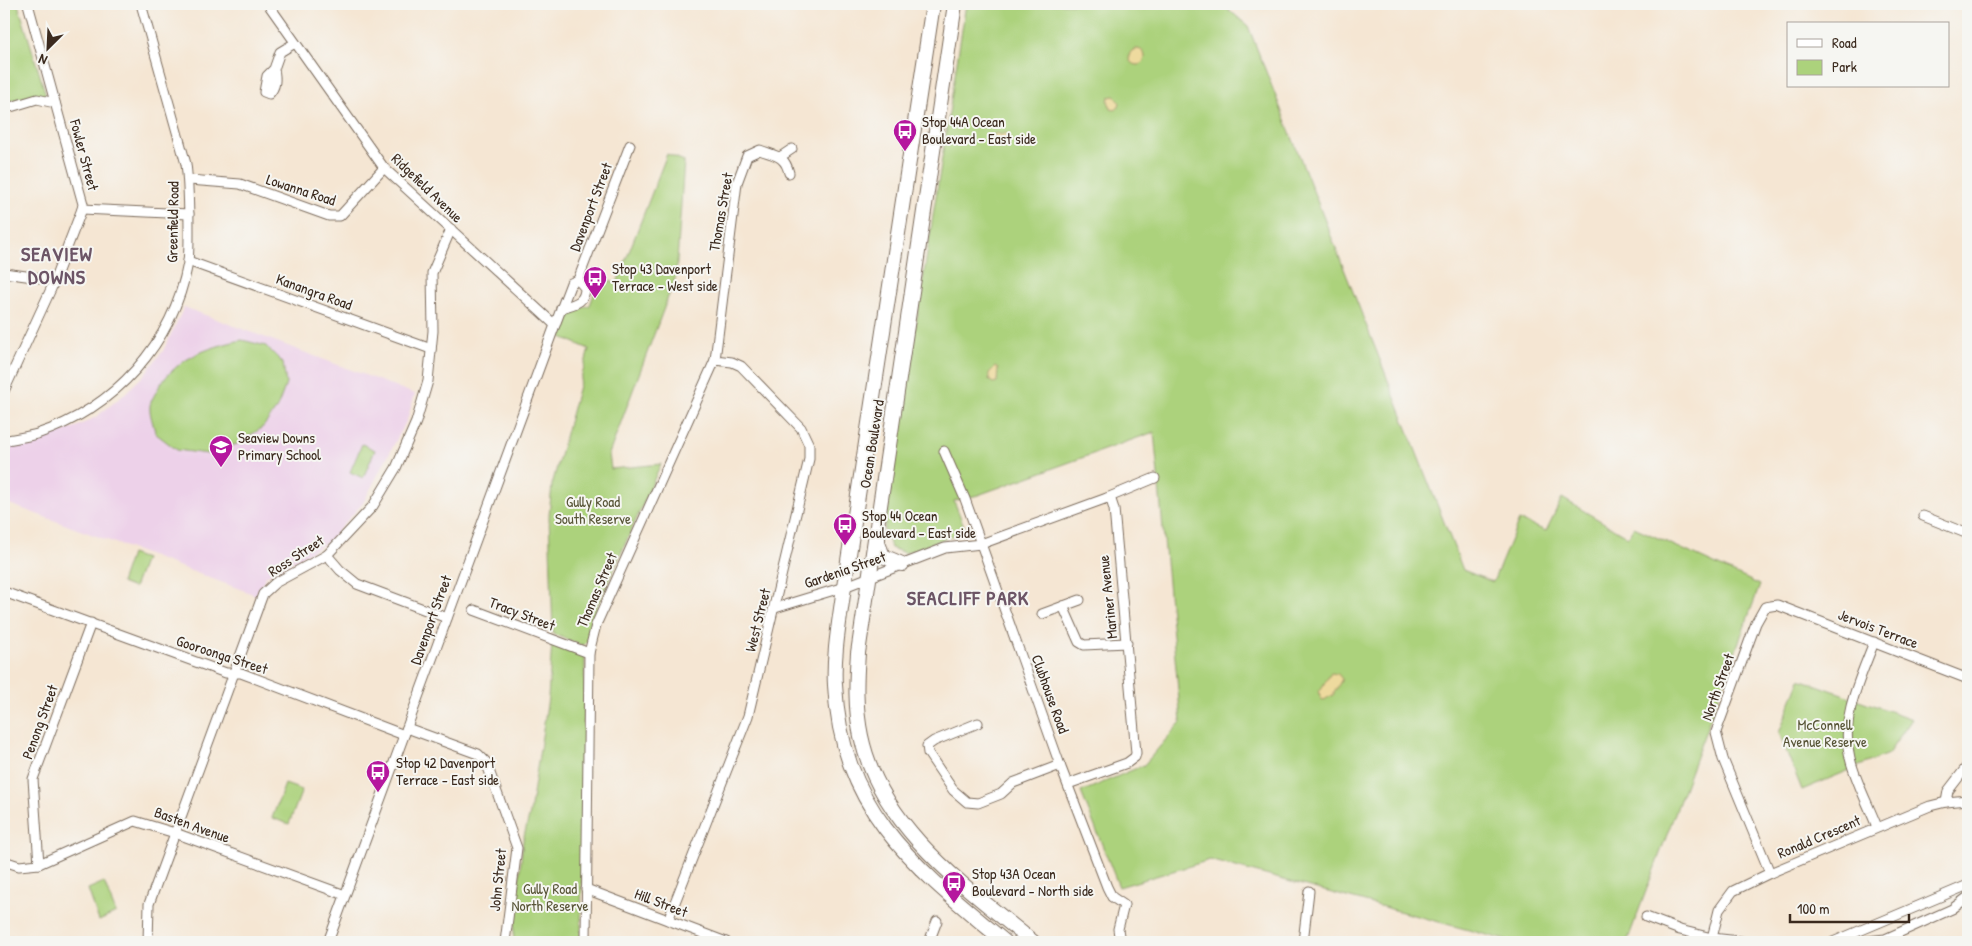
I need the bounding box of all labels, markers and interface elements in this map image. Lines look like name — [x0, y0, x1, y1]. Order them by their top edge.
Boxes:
north arrow — [22, 22, 72, 72]
legend — [1787, 22, 1950, 88]
text: Road — [1832, 32, 1857, 53]
text: N — [35, 50, 50, 71]
text: Park — [1832, 56, 1857, 77]
place label: Stop 44A Ocean Boulevard - East side — [922, 111, 1036, 149]
street label: Fowler Street — [65, 116, 104, 194]
bus stop icon: Stop 44A Ocean Boulevard - East side — [892, 118, 918, 152]
street label: Ridgefield Avenue — [387, 148, 468, 227]
street label: Davenport Street — [564, 159, 617, 254]
street label: Lowanna Road — [264, 168, 339, 211]
street label: Thomas Street — [703, 170, 738, 253]
street label: Greenfield Road — [161, 181, 184, 263]
district label: SEAVIEW DOWNS — [21, 240, 93, 290]
place label: Stop 43 Davenport Terrace - West side — [612, 258, 718, 296]
bus stop icon: Stop 43 Davenport Terrace - West side — [582, 265, 608, 299]
street label: Kanangra Road — [273, 268, 355, 315]
street label: Ocean Boulevard — [854, 398, 889, 490]
place label: Seaview Downs Primary School — [238, 427, 321, 465]
school or university icon: Seaview Downs Primary School — [208, 434, 234, 468]
park label: Gully Road South Reserve — [555, 491, 631, 529]
place label: Stop 44 Ocean Boulevard - East side — [862, 505, 976, 543]
bus stop icon: Stop 44 Ocean Boulevard - East side — [832, 512, 858, 546]
street label: Ross Street — [264, 529, 328, 581]
street label: Gardenia Street — [801, 545, 889, 593]
street label: Thomas Street — [571, 548, 622, 631]
street label: Mariner Avenue — [1093, 554, 1122, 640]
street label: Davenport Street — [405, 572, 457, 667]
district label: SEACLIFF PARK — [907, 584, 1029, 611]
street label: West Street — [740, 585, 776, 654]
street label: Tracy Street — [486, 591, 559, 636]
street label: Jervois Terrace — [1835, 604, 1921, 653]
street label: Gooroonga Street — [174, 630, 271, 679]
street label: North Street — [1696, 650, 1740, 723]
street label: Clubhouse Road — [1026, 651, 1074, 736]
street label: Penong Street — [16, 681, 63, 762]
park label: McConnell Avenue Reserve — [1783, 714, 1867, 752]
place label: Stop 42 Davenport Terrace - East side — [396, 752, 499, 790]
bus stop icon: Stop 42 Davenport Terrace - East side — [365, 759, 391, 793]
street label: Basten Avenue — [152, 801, 233, 848]
street label: Ronald Crescent — [1774, 809, 1864, 863]
street label: John Street — [484, 847, 511, 912]
place label: Stop 43A Ocean Boulevard - North side — [972, 863, 1094, 901]
bus stop icon: Stop 43A Ocean Boulevard - North side — [941, 870, 967, 904]
park label: Gully Road North Reserve — [512, 878, 589, 916]
street label: Hill Street — [632, 883, 691, 923]
scale bar — [1790, 891, 1908, 923]
text: 100 m — [1797, 898, 1830, 919]

